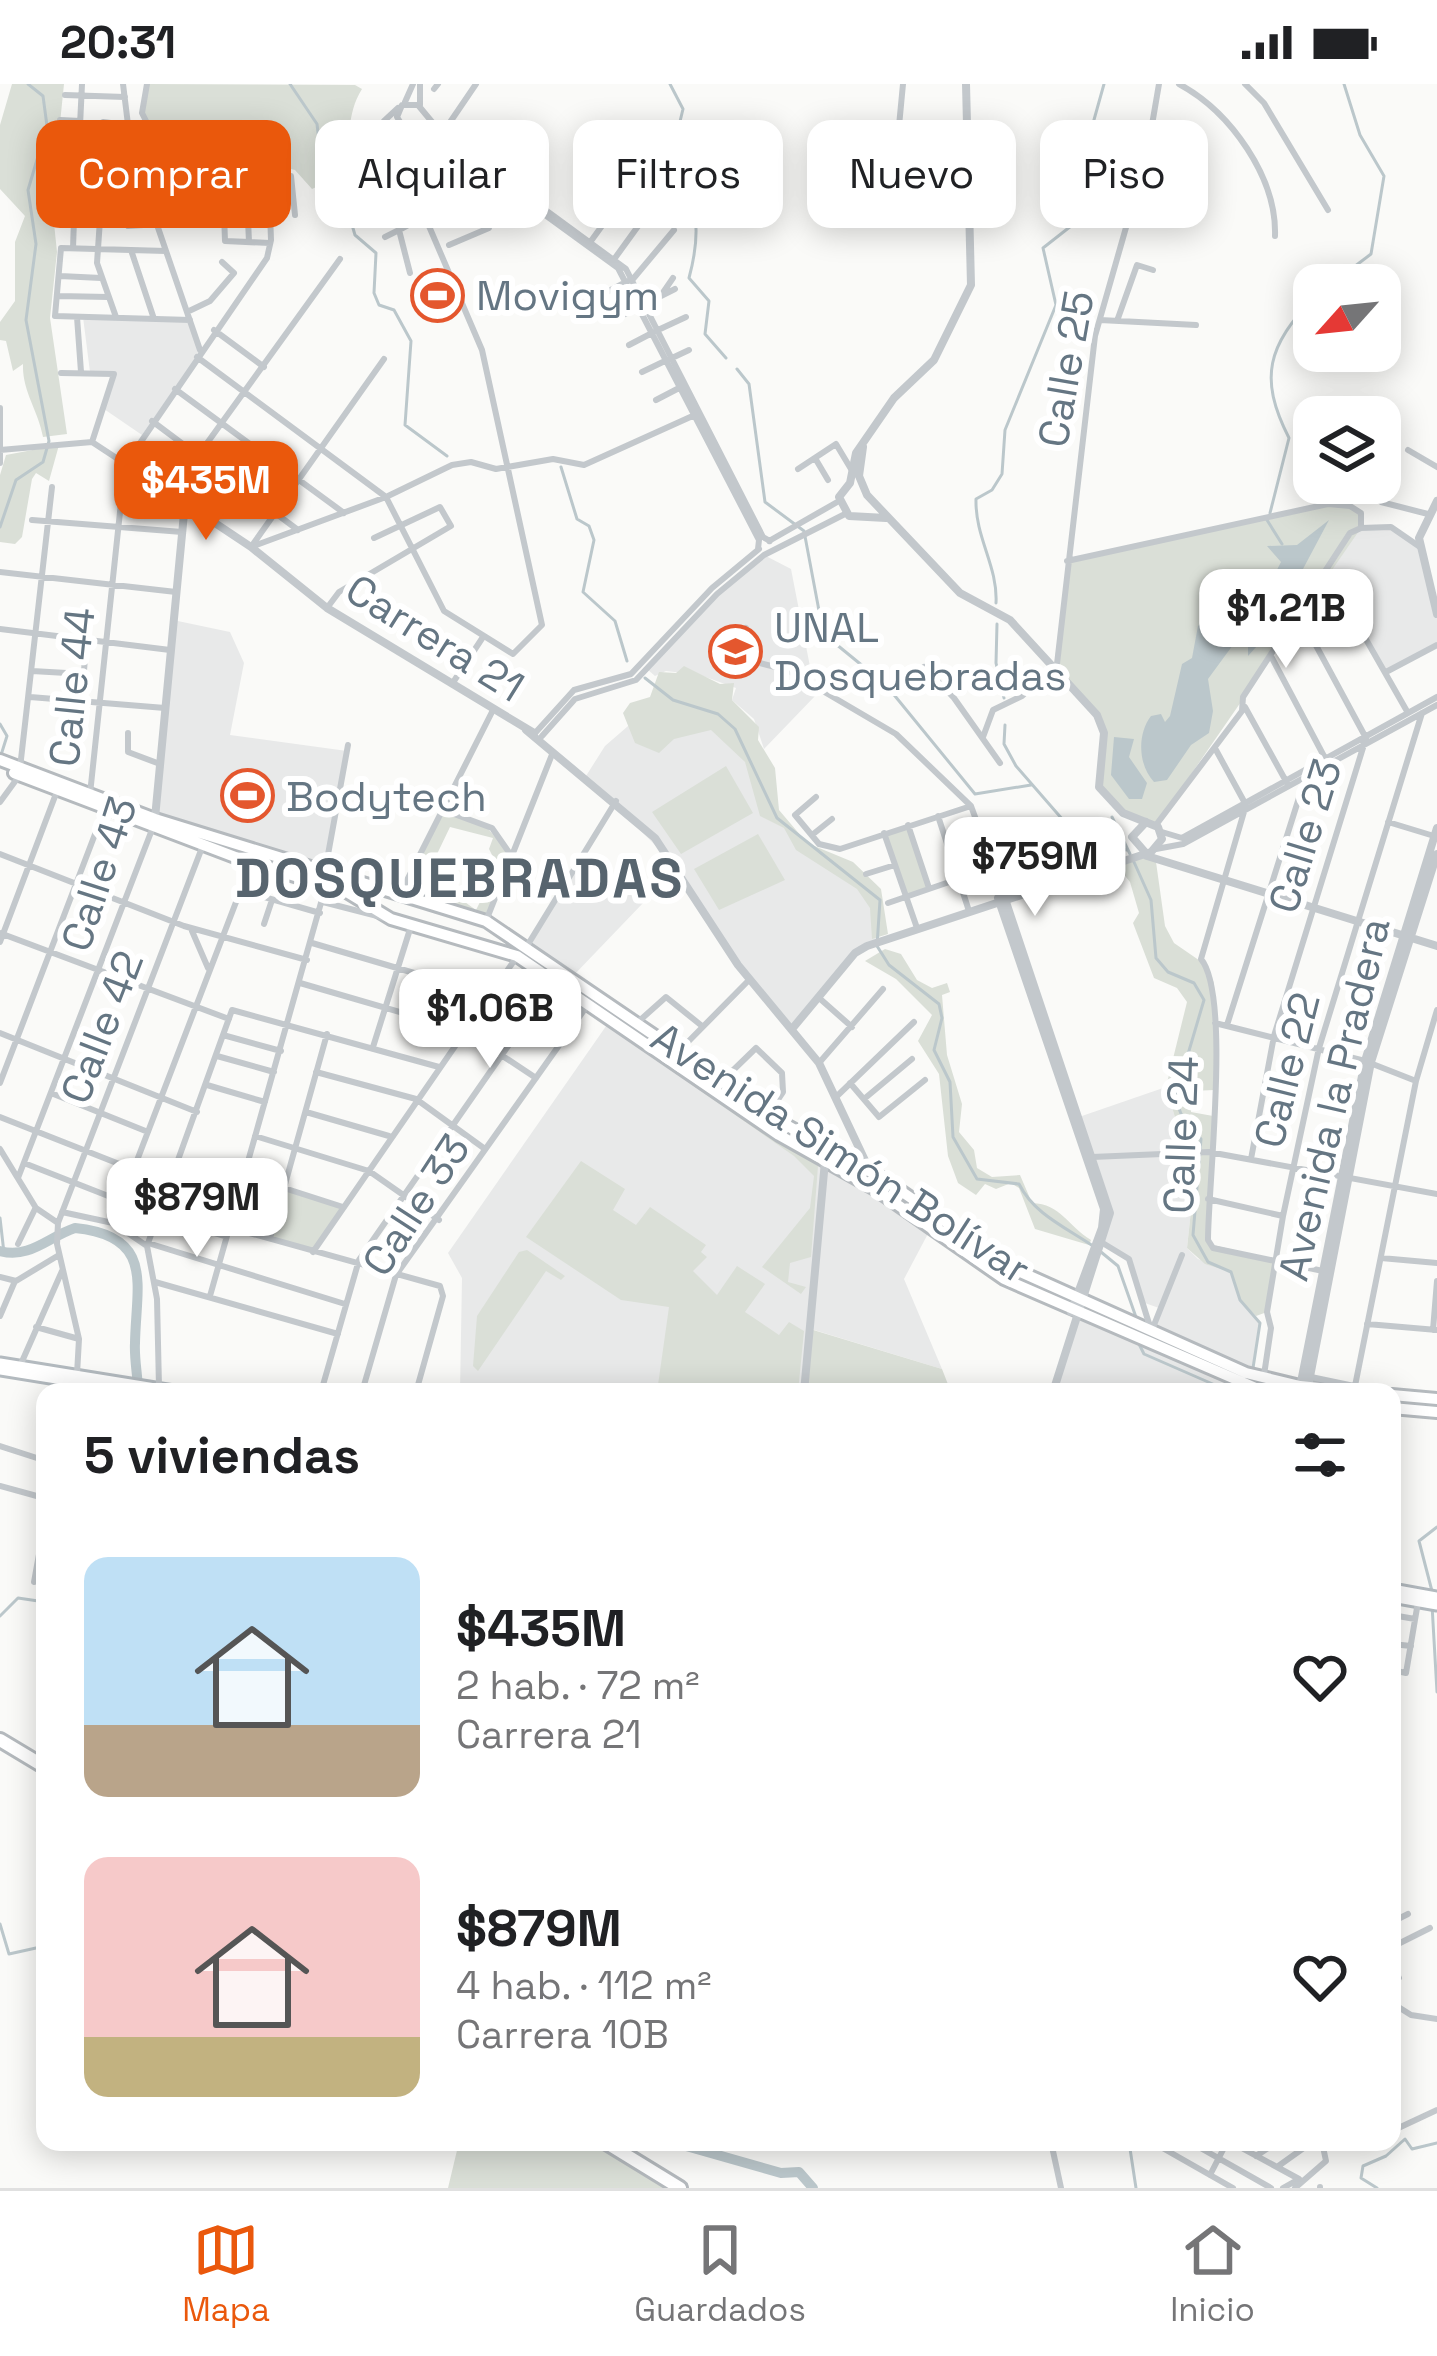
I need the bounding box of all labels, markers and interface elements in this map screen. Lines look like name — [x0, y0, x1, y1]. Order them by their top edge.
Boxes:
text: 20:31 — [60, 14, 176, 71]
chip: Comprar — [36, 120, 291, 228]
chip: Alquilar — [315, 120, 549, 228]
chip: Filtros — [573, 120, 783, 228]
chip: Nuevo — [807, 120, 1016, 228]
chip: Piso — [1040, 120, 1208, 228]
north arrow — [1293, 264, 1401, 372]
map controls — [1293, 264, 1401, 504]
sports icon: Movigym — [409, 267, 465, 323]
place label: Movigym — [476, 269, 659, 322]
street label: Calle 25 — [1026, 287, 1106, 451]
button: layers — [1293, 396, 1401, 504]
pin: $435M — [122, 441, 290, 543]
text: $435M — [141, 455, 271, 504]
street label: Carrera 21 — [336, 563, 534, 713]
pin: $1.21B — [1188, 569, 1384, 671]
text: $1.21B — [1226, 583, 1346, 632]
place label: UNAL Dosquebradas — [774, 601, 1066, 702]
street label: Calle 44 — [37, 605, 107, 769]
school or university icon: UNAL Dosquebradas — [707, 623, 763, 679]
street label: Calle 23 — [1257, 753, 1353, 919]
sports icon: Bodytech — [219, 768, 275, 824]
place label: Bodytech — [286, 770, 487, 823]
street label: Calle 43 — [49, 790, 149, 958]
pin: $759M — [951, 817, 1119, 919]
text: $759M — [971, 831, 1099, 880]
district label: DOSQUEBRADAS — [235, 844, 685, 913]
street label: Avenida la Pradera — [1266, 912, 1402, 1286]
street label: Calle 42 — [49, 943, 155, 1111]
pin: $1.06B — [392, 969, 588, 1071]
text: $1.06B — [426, 983, 554, 1032]
street label: Calle 22 — [1242, 987, 1332, 1153]
street label: Avenida Simón Bolívar — [642, 1011, 1040, 1295]
street label: Calle 24 — [1152, 1055, 1210, 1215]
street label: Calle 33 — [351, 1124, 481, 1286]
pin: $879M — [113, 1158, 281, 1260]
text: $879M — [134, 1172, 260, 1221]
icon: filters — [1287, 1422, 1353, 1488]
text: 5 viviendas — [84, 1423, 360, 1488]
text: $435M — [456, 1596, 626, 1661]
icon: home — [180, 1605, 324, 1749]
icon: heart — [1287, 1644, 1353, 1710]
text: 2 hab. · 72 m² — [456, 1661, 700, 1710]
text: Carrera 21 — [456, 1710, 642, 1759]
text: $879M — [456, 1896, 622, 1961]
icon: home — [180, 1905, 324, 2049]
icon: heart — [1287, 1944, 1353, 2010]
text: 4 hab. · 112 m² — [456, 1961, 711, 2010]
text: Carrera 10B — [456, 2010, 669, 2059]
tab: Mapa — [182, 2217, 270, 2331]
tab: Guardados — [634, 2217, 806, 2331]
tab: Inicio — [1170, 2217, 1255, 2331]

